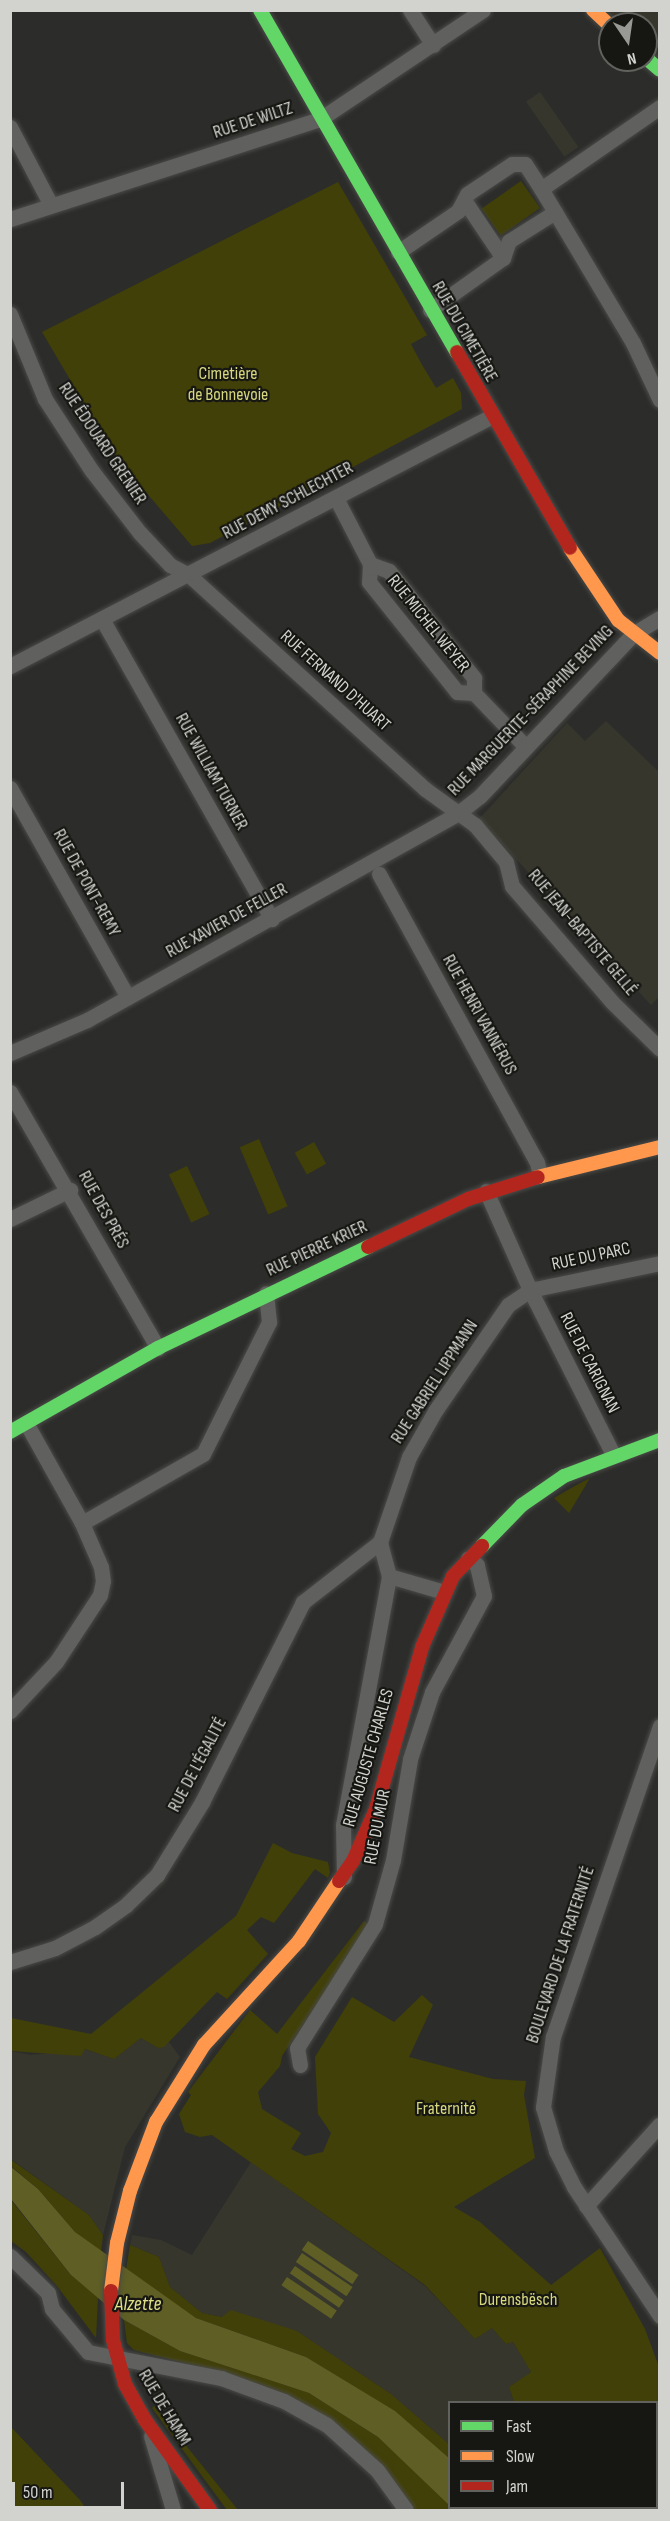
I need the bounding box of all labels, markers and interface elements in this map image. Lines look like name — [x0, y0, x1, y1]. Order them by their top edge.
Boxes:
north arrow — [598, 12, 658, 72]
text: N — [625, 48, 638, 68]
street label: RUE DE WILTZ — [211, 98, 295, 144]
street label: RUE DU CIMETIÈRE — [426, 278, 502, 386]
park label: Cimetière de Bonnevoie — [188, 364, 268, 406]
street label: RUE ÉDOUARD GRENIER — [53, 379, 151, 509]
street label: RUE DEMY SCHLECHTER — [219, 457, 357, 545]
street label: RUE MICHEL WEYER — [382, 571, 474, 677]
street label: RUE MARGUERITE-SÉRAPHINE BEVING — [444, 621, 618, 801]
street label: RUE FERNAND D'HUART — [275, 626, 395, 736]
street label: RUE WILLIAM TURNER — [170, 710, 252, 834]
street label: RUE DE PONT-REMY — [48, 826, 124, 940]
street label: RUE JEAN-BAPTISTE GELLÉ — [523, 865, 641, 1001]
street label: RUE XAVIER DE FELLER — [163, 879, 291, 963]
street label: RUE HENRI VANNÉRUS — [437, 951, 521, 1079]
street label: RUE DES PRÉS — [73, 1167, 133, 1253]
street label: RUE PIERRE KRIER — [263, 1216, 371, 1282]
street label: RUE DU PARC — [550, 1238, 632, 1276]
street label: RUE DE CARIGNAN — [554, 1309, 624, 1417]
street label: RUE GABRIEL LIPPMANN — [387, 1316, 483, 1448]
street label: RUE AUGUSTE CHARLES — [339, 1686, 399, 1830]
street label: RUE DE L'ÉGALITÉ — [164, 1714, 232, 1816]
street label: RUE DU MUR — [360, 1788, 396, 1866]
street label: BOULEVARD DE LA FRATERNITÉ — [522, 1864, 600, 2046]
park label: Fraternité — [416, 2098, 476, 2120]
park label: Durensbësch — [479, 2289, 557, 2311]
water label: Alzette — [115, 2292, 161, 2316]
street label: RUE DE HAMM — [133, 2366, 195, 2450]
legend — [448, 2401, 658, 2509]
text: Fast — [506, 2416, 531, 2437]
text: Slow — [506, 2446, 535, 2467]
scale bar — [15, 2470, 128, 2508]
text: Jam — [506, 2476, 528, 2497]
text: 50 m — [23, 2482, 53, 2503]

